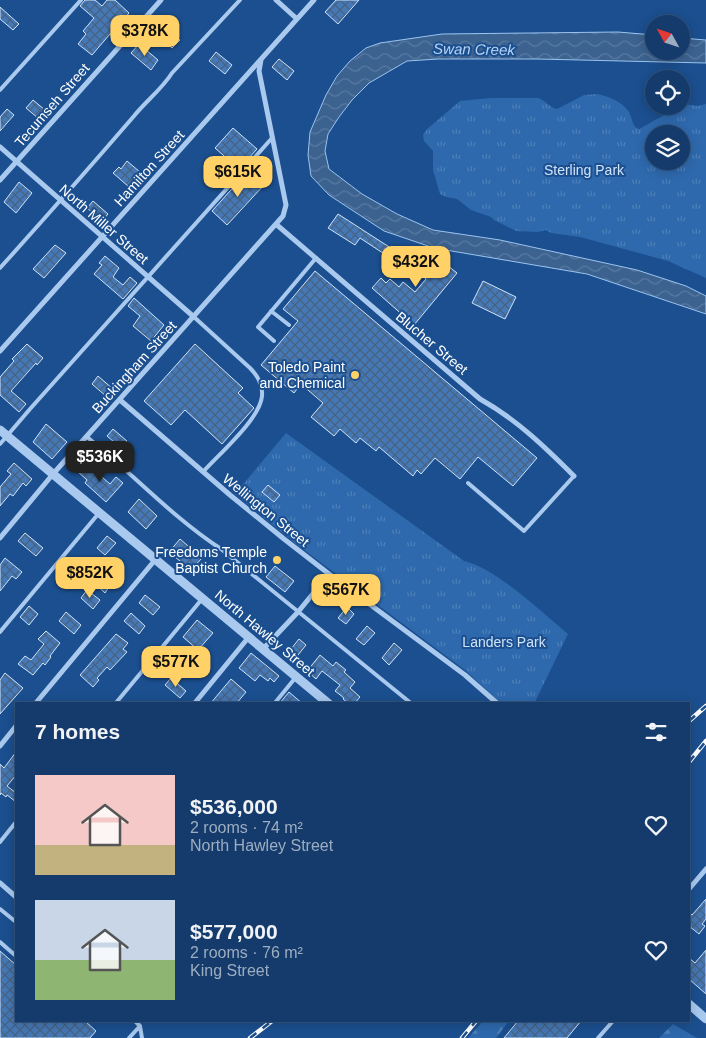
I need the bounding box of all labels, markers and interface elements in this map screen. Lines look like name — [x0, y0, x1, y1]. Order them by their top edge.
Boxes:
pin: $378K — [110, 15, 180, 57]
north arrow — [645, 15, 690, 60]
map controls — [645, 15, 690, 170]
text: $378K — [121, 22, 169, 39]
water label: Swan Creek — [433, 40, 516, 58]
street label: Tecumseh Street — [11, 60, 93, 150]
button: locate — [645, 70, 690, 115]
button: layers — [645, 125, 690, 170]
street label: Hamilton Street — [111, 127, 187, 209]
pin: $615K — [203, 156, 273, 198]
park label: Sterling Park — [544, 162, 625, 178]
text: $615K — [214, 163, 262, 180]
street label: North Miller Street — [56, 181, 152, 267]
pin: $432K — [381, 246, 451, 288]
text: $432K — [392, 253, 440, 270]
street label: Blucher Street — [393, 308, 471, 378]
street label: Buckingham Street — [88, 318, 180, 416]
place label: Toledo Paint and Chemical — [259, 359, 345, 391]
marker: Toledo Paint and Chemical — [349, 369, 361, 381]
pin: $536K — [65, 440, 135, 483]
text: $536K — [76, 448, 124, 465]
street label: Wellington Street — [220, 470, 312, 550]
place label: Freedoms Temple Baptist Church — [155, 544, 267, 576]
marker: Freedoms Temple Baptist Church — [271, 554, 283, 566]
pin: $852K — [55, 556, 125, 599]
text: $852K — [66, 564, 114, 581]
pin: $567K — [311, 574, 381, 616]
text: $567K — [322, 581, 370, 598]
street label: North Hawley Street — [212, 587, 318, 679]
park label: Landers Park — [462, 634, 547, 650]
pin: $577K — [141, 646, 211, 688]
text: $577K — [152, 653, 200, 670]
icon: filters — [642, 718, 670, 746]
text: 7 homes — [35, 720, 120, 743]
icon: home — [75, 795, 135, 855]
text: $536,000 — [190, 795, 278, 818]
icon: heart — [642, 811, 670, 839]
text: 2 rooms · 74 m² — [190, 819, 303, 836]
text: North Hawley Street — [190, 837, 333, 854]
icon: home — [75, 920, 135, 980]
text: $577,000 — [190, 920, 278, 943]
icon: heart — [642, 936, 670, 964]
text: 2 rooms · 76 m² — [190, 944, 303, 961]
text: King Street — [190, 962, 269, 979]

